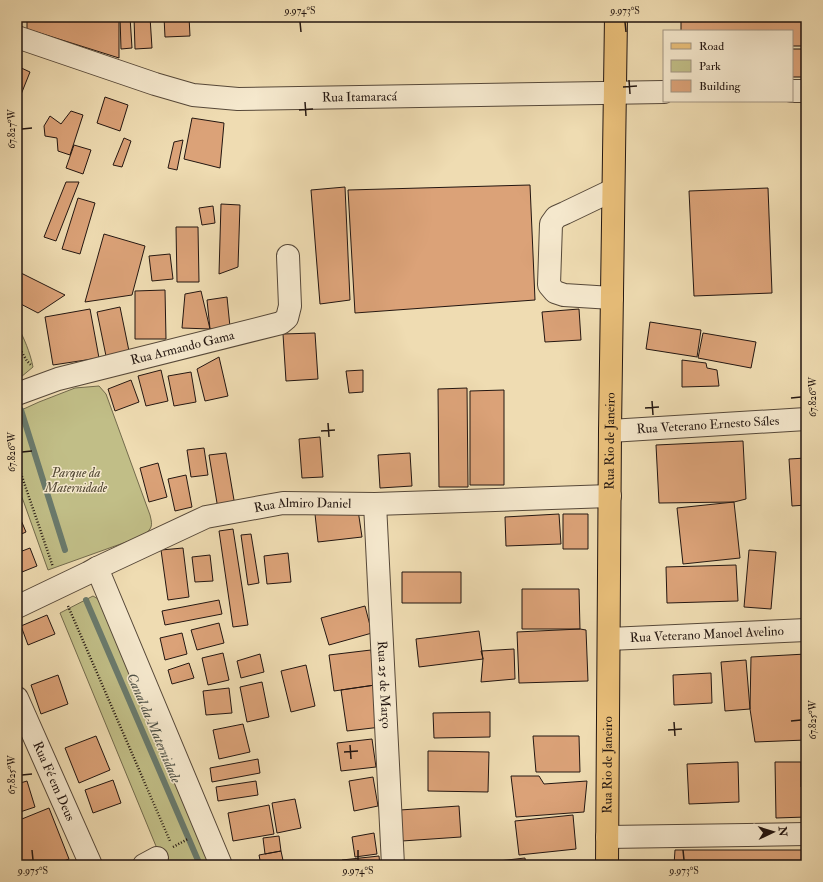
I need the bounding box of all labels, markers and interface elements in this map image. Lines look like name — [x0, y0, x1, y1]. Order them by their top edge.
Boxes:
text: 9.974°S — [284, 5, 316, 17]
text: 9.973°S — [609, 5, 640, 17]
legend — [663, 30, 793, 102]
text: Road — [699, 39, 724, 54]
text: Park — [699, 59, 721, 74]
text: Building — [699, 79, 742, 94]
street label: Rua Itamaracá — [322, 88, 398, 106]
text: 67.827°W — [6, 108, 18, 149]
street label: Rua Armando Gama — [129, 327, 237, 368]
text: 67.826°W — [807, 376, 819, 417]
street label: Rua Rio de Janeiro — [602, 392, 619, 490]
street label: Rua Veterano Ernesto Sáles — [636, 413, 780, 437]
text: 67.826°W — [6, 431, 18, 472]
park label: Parque da Maternidade — [44, 465, 108, 496]
street label: Rua Almiro Daniel — [252, 495, 352, 516]
street label: Rua Veterano Manoel Avelino — [630, 623, 784, 646]
street label: Rua 25 de Março — [374, 641, 394, 729]
water label: Canal da Maternidade — [123, 670, 185, 786]
text: 67.825°W — [807, 700, 819, 740]
street label: Rua Rio de Janeiro — [599, 716, 616, 814]
street label: Rua Fé em Deus — [29, 739, 79, 824]
text: 67.825°W — [6, 755, 18, 795]
north arrow — [753, 812, 793, 852]
text: N — [776, 825, 789, 838]
text: 9.975°S — [17, 865, 48, 877]
text: 9.974°S — [342, 865, 374, 877]
text: 9.973°S — [668, 865, 699, 877]

